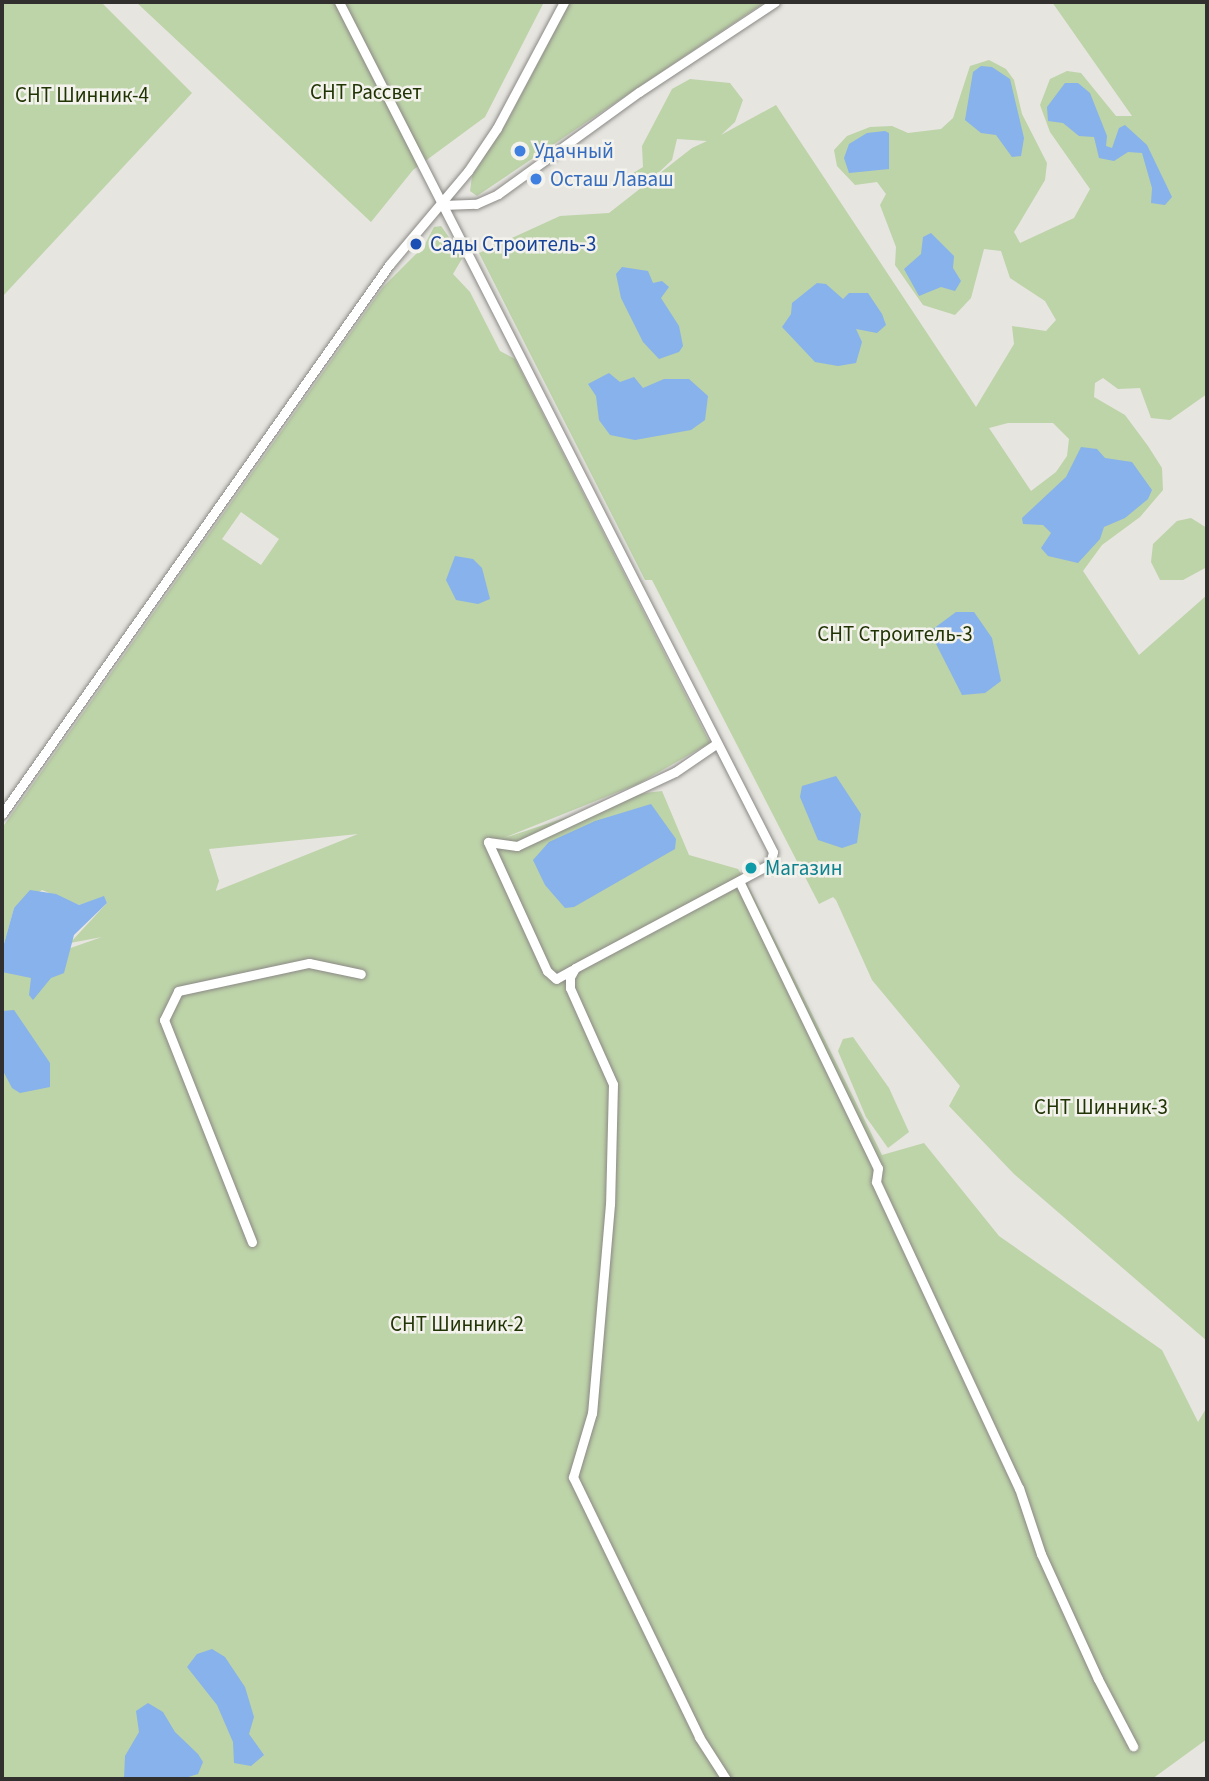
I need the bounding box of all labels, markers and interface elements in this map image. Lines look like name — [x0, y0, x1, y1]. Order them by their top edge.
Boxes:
park label: СНТ Рассвет — [310, 79, 422, 105]
park label: СНТ Шинник-4 — [15, 82, 149, 108]
place label: Удачный — [534, 138, 614, 164]
marker: Удачный — [512, 143, 528, 159]
place label: Осташ Лаваш — [550, 166, 674, 192]
marker: Осташ Лаваш — [528, 171, 544, 187]
place label: Сады Строитель-3 — [430, 231, 596, 257]
marker: Сады Строитель-3 — [408, 236, 424, 252]
park label: СНТ Строитель-3 — [817, 621, 973, 647]
place label: Магазин — [765, 855, 843, 881]
marker: Магазин — [743, 860, 759, 876]
park label: СНТ Шинник-3 — [1034, 1094, 1168, 1120]
park label: СНТ Шинник-2 — [390, 1311, 524, 1337]

